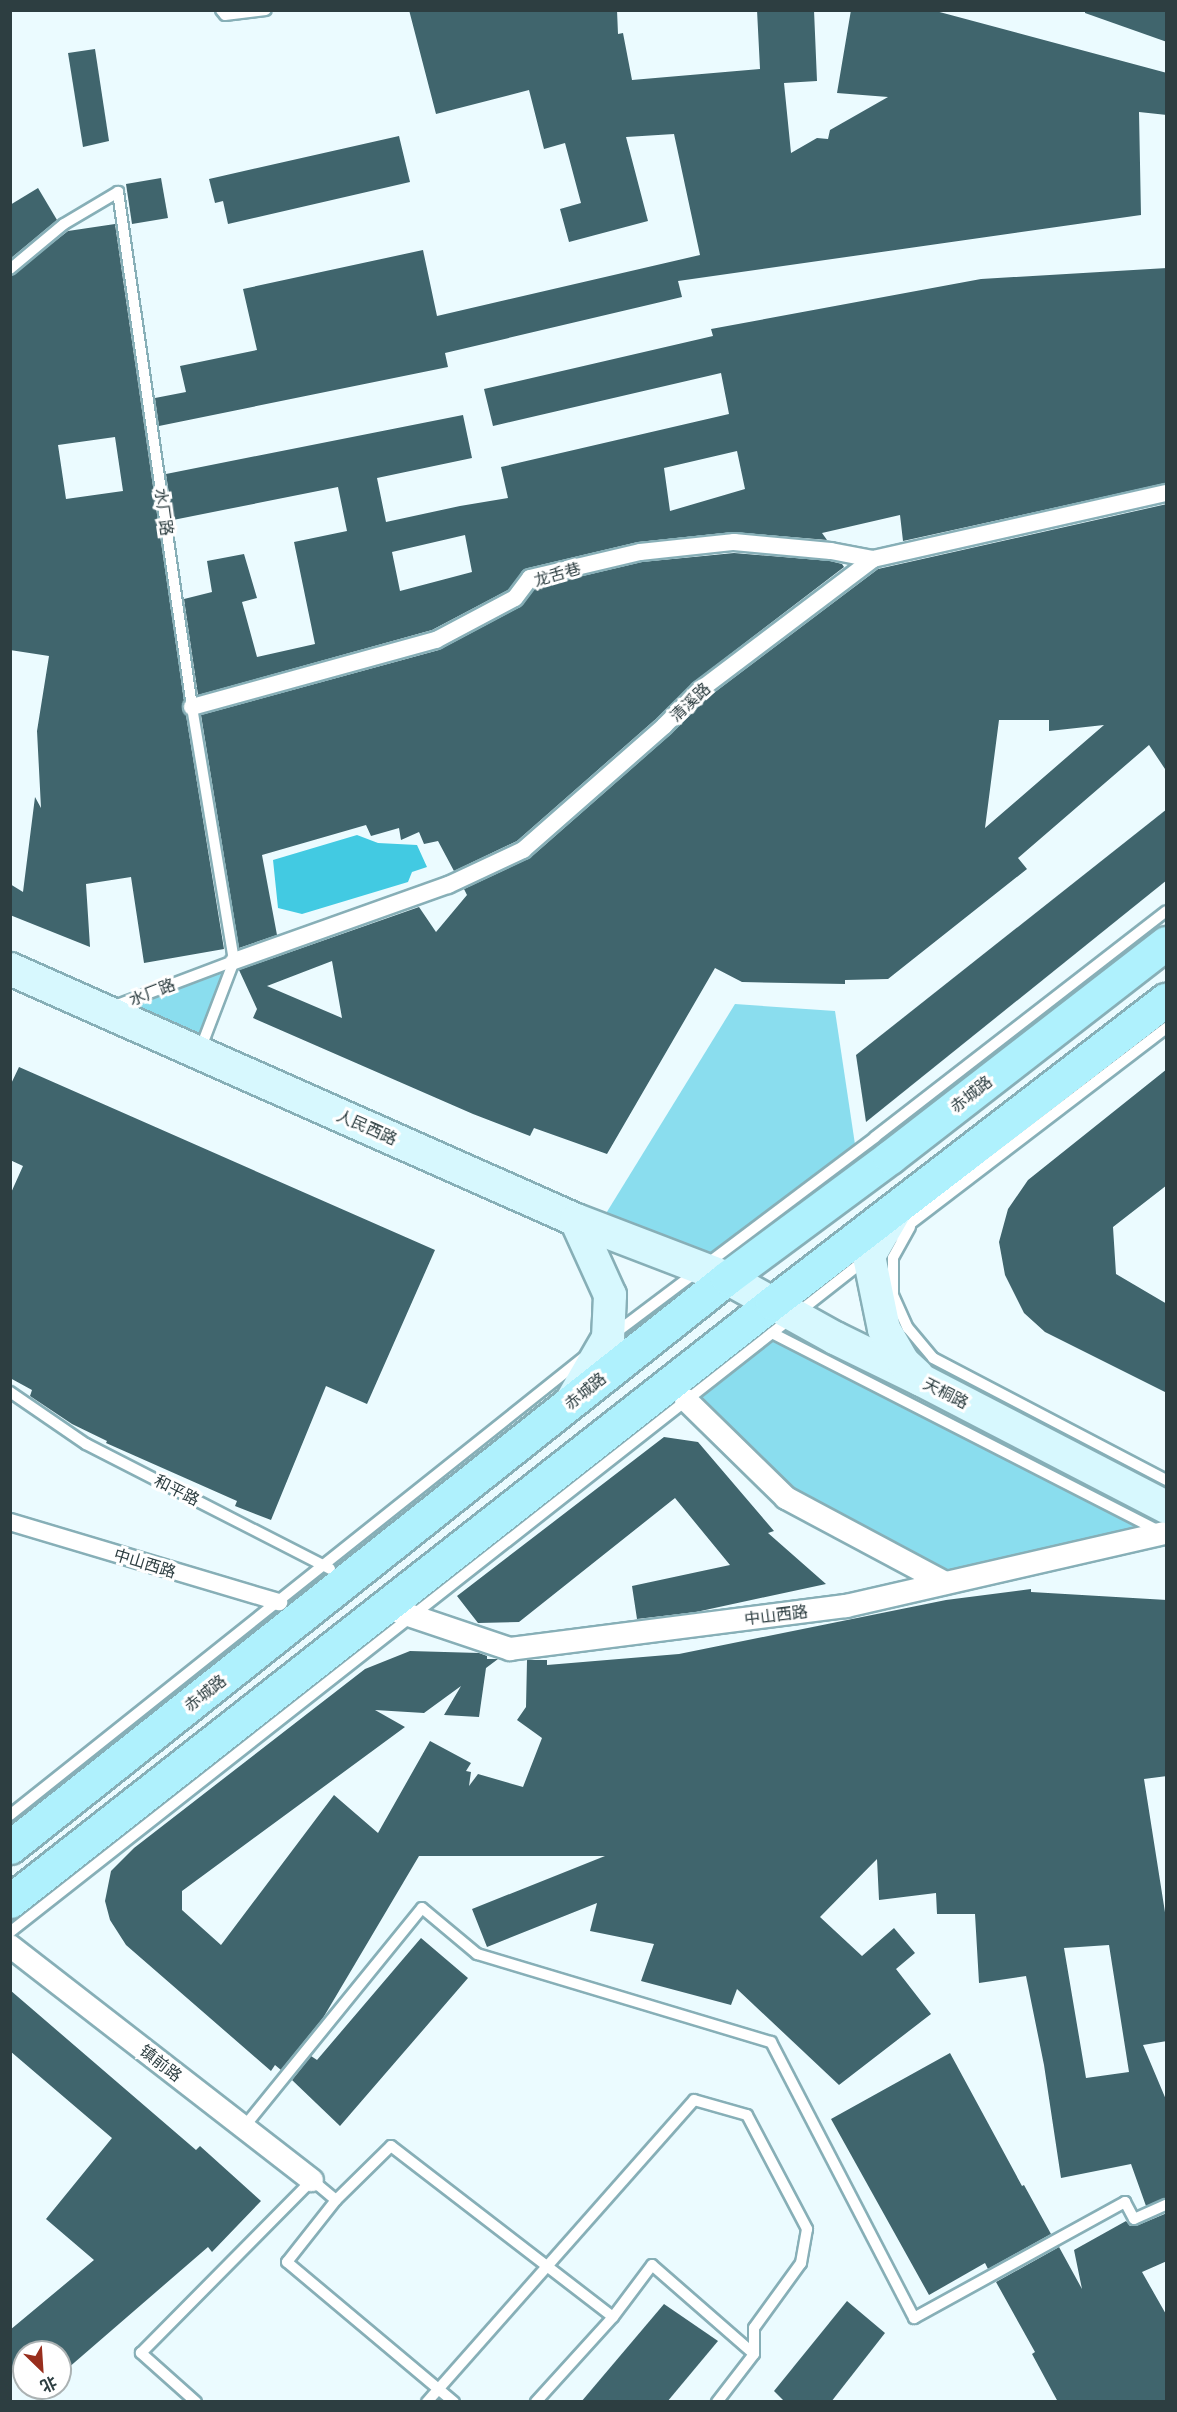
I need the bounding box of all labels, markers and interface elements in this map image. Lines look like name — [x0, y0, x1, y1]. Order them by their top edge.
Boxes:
street label: 水厂路 — [151, 487, 177, 537]
street label: 龙舌巷 — [531, 558, 583, 590]
street label: 清溪路 — [666, 679, 714, 725]
street label: 水厂路 — [126, 974, 178, 1010]
street label: 赤城路 — [946, 1072, 996, 1116]
street label: 人民西路 — [334, 1105, 400, 1149]
street label: 赤城路 — [560, 1368, 610, 1414]
street label: 天桐路 — [920, 1374, 972, 1412]
street label: 和平路 — [151, 1471, 203, 1509]
street label: 中山西路 — [112, 1544, 178, 1582]
street label: 中山西路 — [743, 1602, 809, 1628]
street label: 赤城路 — [180, 1671, 230, 1715]
street label: 镇前路 — [136, 2041, 186, 2085]
north arrow — [12, 2340, 72, 2400]
text: 北 — [38, 2373, 60, 2397]

